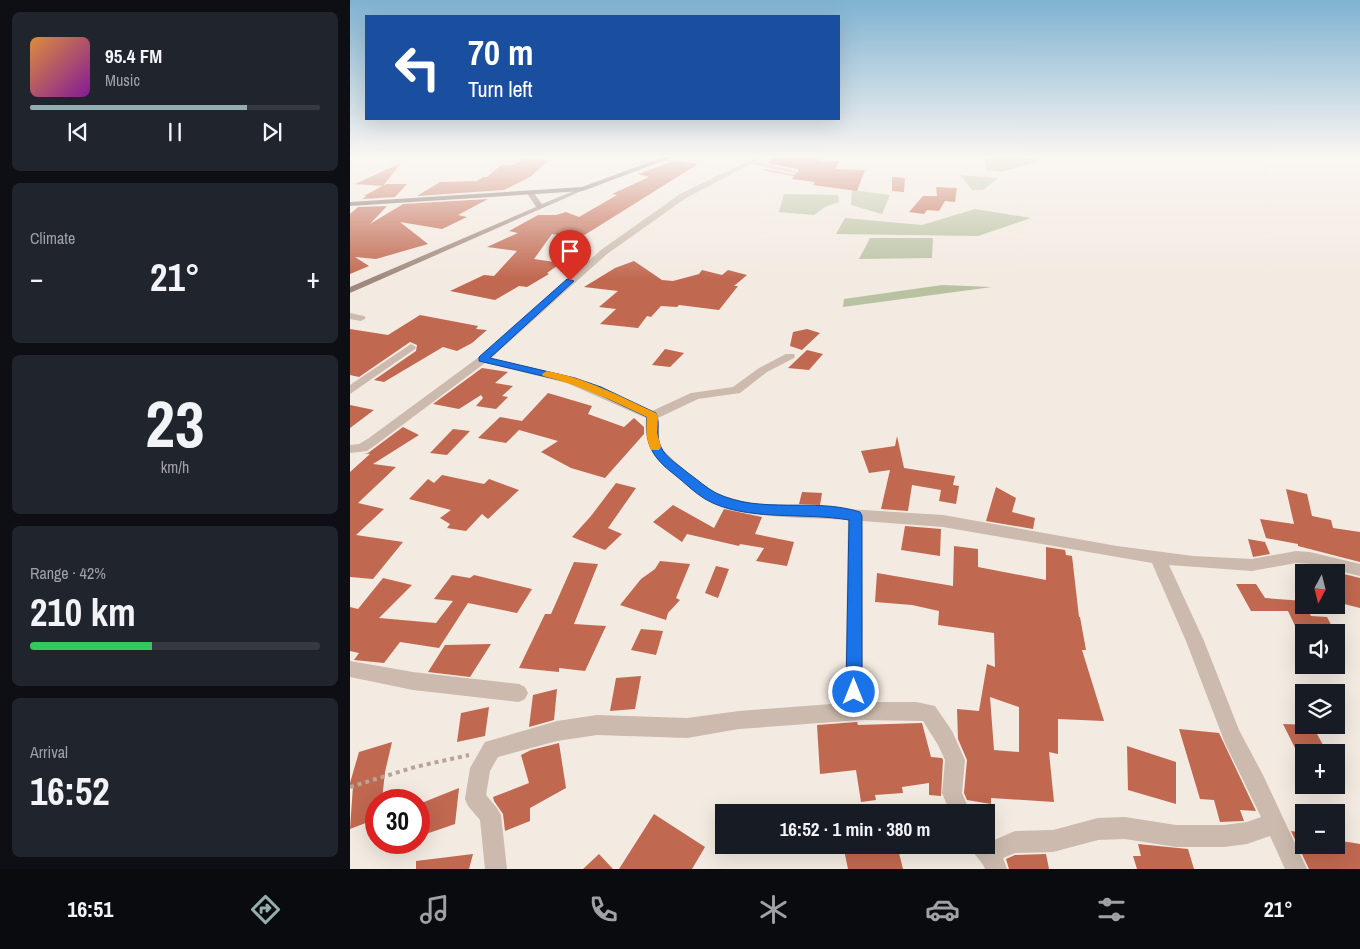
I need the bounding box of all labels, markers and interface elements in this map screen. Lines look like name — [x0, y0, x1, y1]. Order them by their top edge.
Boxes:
text: 70 m — [468, 29, 533, 76]
icon: left — [385, 35, 450, 100]
text: 95.4 FM — [105, 43, 162, 69]
text: Music — [105, 69, 140, 91]
text: Turn left — [468, 74, 533, 104]
icon: previous — [64, 118, 92, 146]
icon: pause — [161, 118, 189, 146]
icon: next — [258, 118, 286, 146]
text: Climate — [30, 227, 75, 249]
pin — [549, 230, 591, 281]
icon: arrive — [556, 237, 584, 265]
text: 21° — [150, 252, 200, 303]
text: − — [30, 259, 43, 297]
text: + — [307, 259, 320, 297]
text: 23 — [145, 380, 205, 467]
text: km/h — [161, 456, 189, 478]
text: Range · 42% — [30, 562, 106, 584]
north arrow — [1295, 564, 1345, 614]
map controls — [1295, 564, 1345, 854]
text: 210 km — [30, 587, 136, 638]
button: sound — [1295, 624, 1345, 674]
position arrow — [827, 665, 879, 717]
button: layers — [1295, 684, 1345, 734]
text: Arrival — [30, 741, 68, 763]
button: + — [1295, 744, 1345, 794]
text: 16:52 — [30, 766, 110, 817]
speed limit sign: 30 — [365, 789, 430, 854]
button: − — [1295, 804, 1345, 854]
text: 16:52 · 1 min · 380 m — [780, 816, 930, 842]
icon: directions — [248, 892, 283, 927]
icon: music — [417, 892, 452, 927]
icon: phone — [586, 892, 621, 927]
icon: climate — [756, 892, 791, 927]
icon: car — [925, 892, 960, 927]
icon: filters — [1094, 892, 1129, 927]
text: 16:51 — [67, 894, 113, 924]
text: 21° — [1264, 894, 1293, 924]

